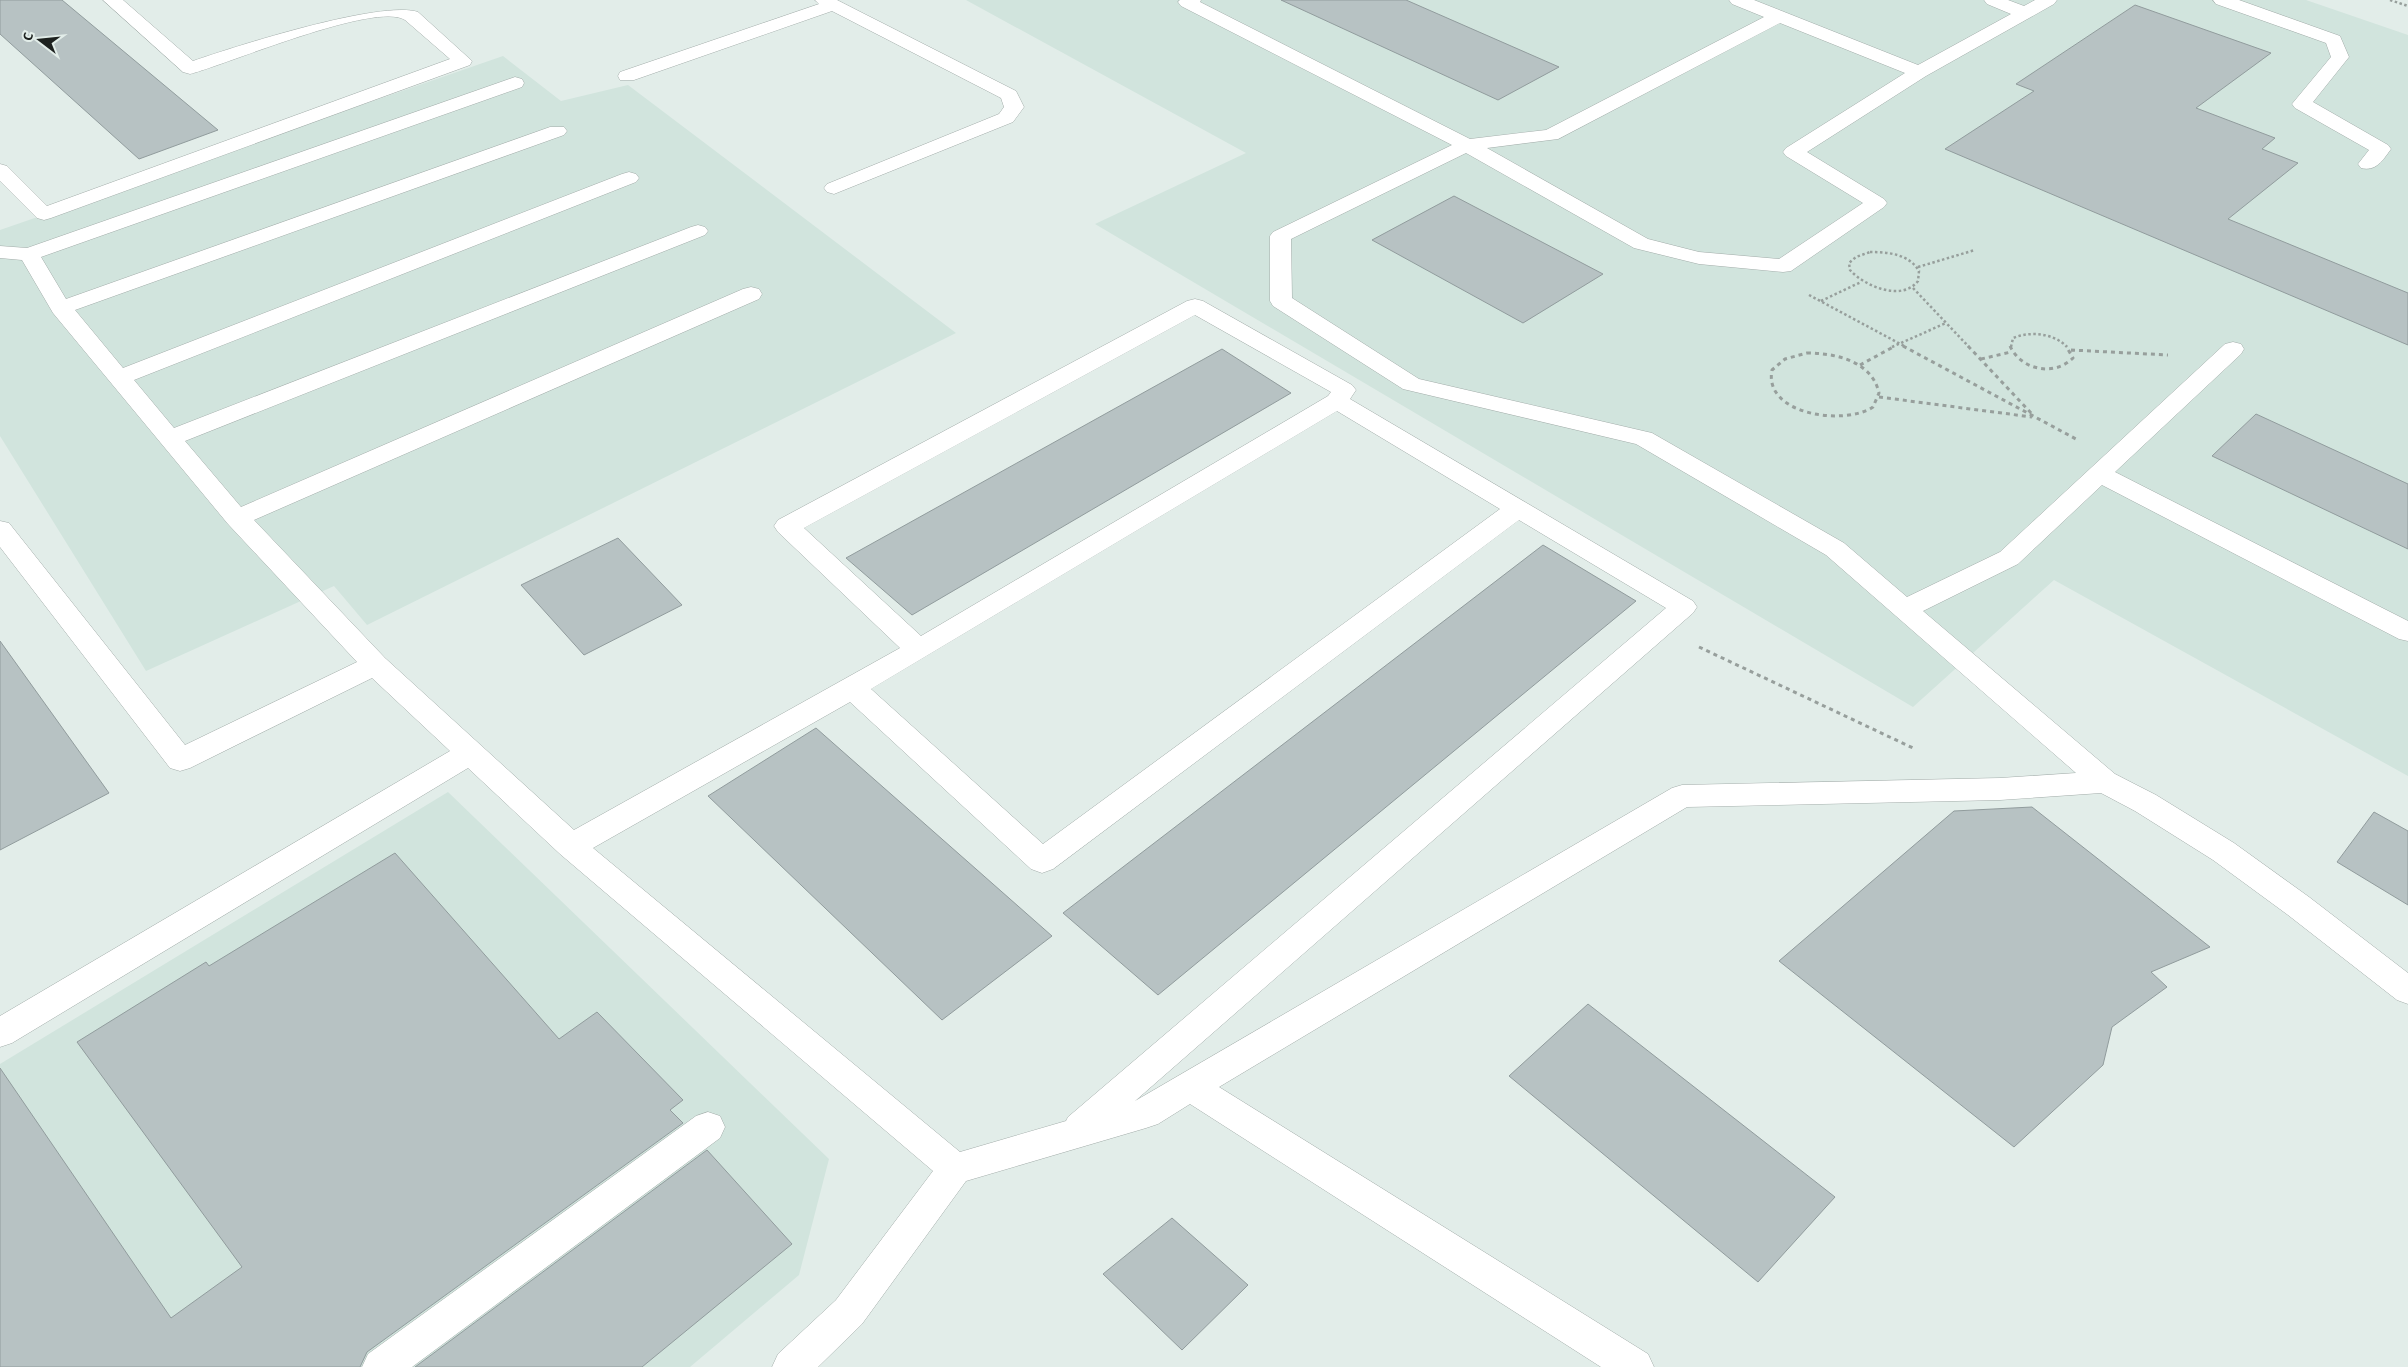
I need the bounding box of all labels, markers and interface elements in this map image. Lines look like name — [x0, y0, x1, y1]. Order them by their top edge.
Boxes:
north arrow — [15, 15, 65, 65]
text: С — [21, 31, 36, 42]

